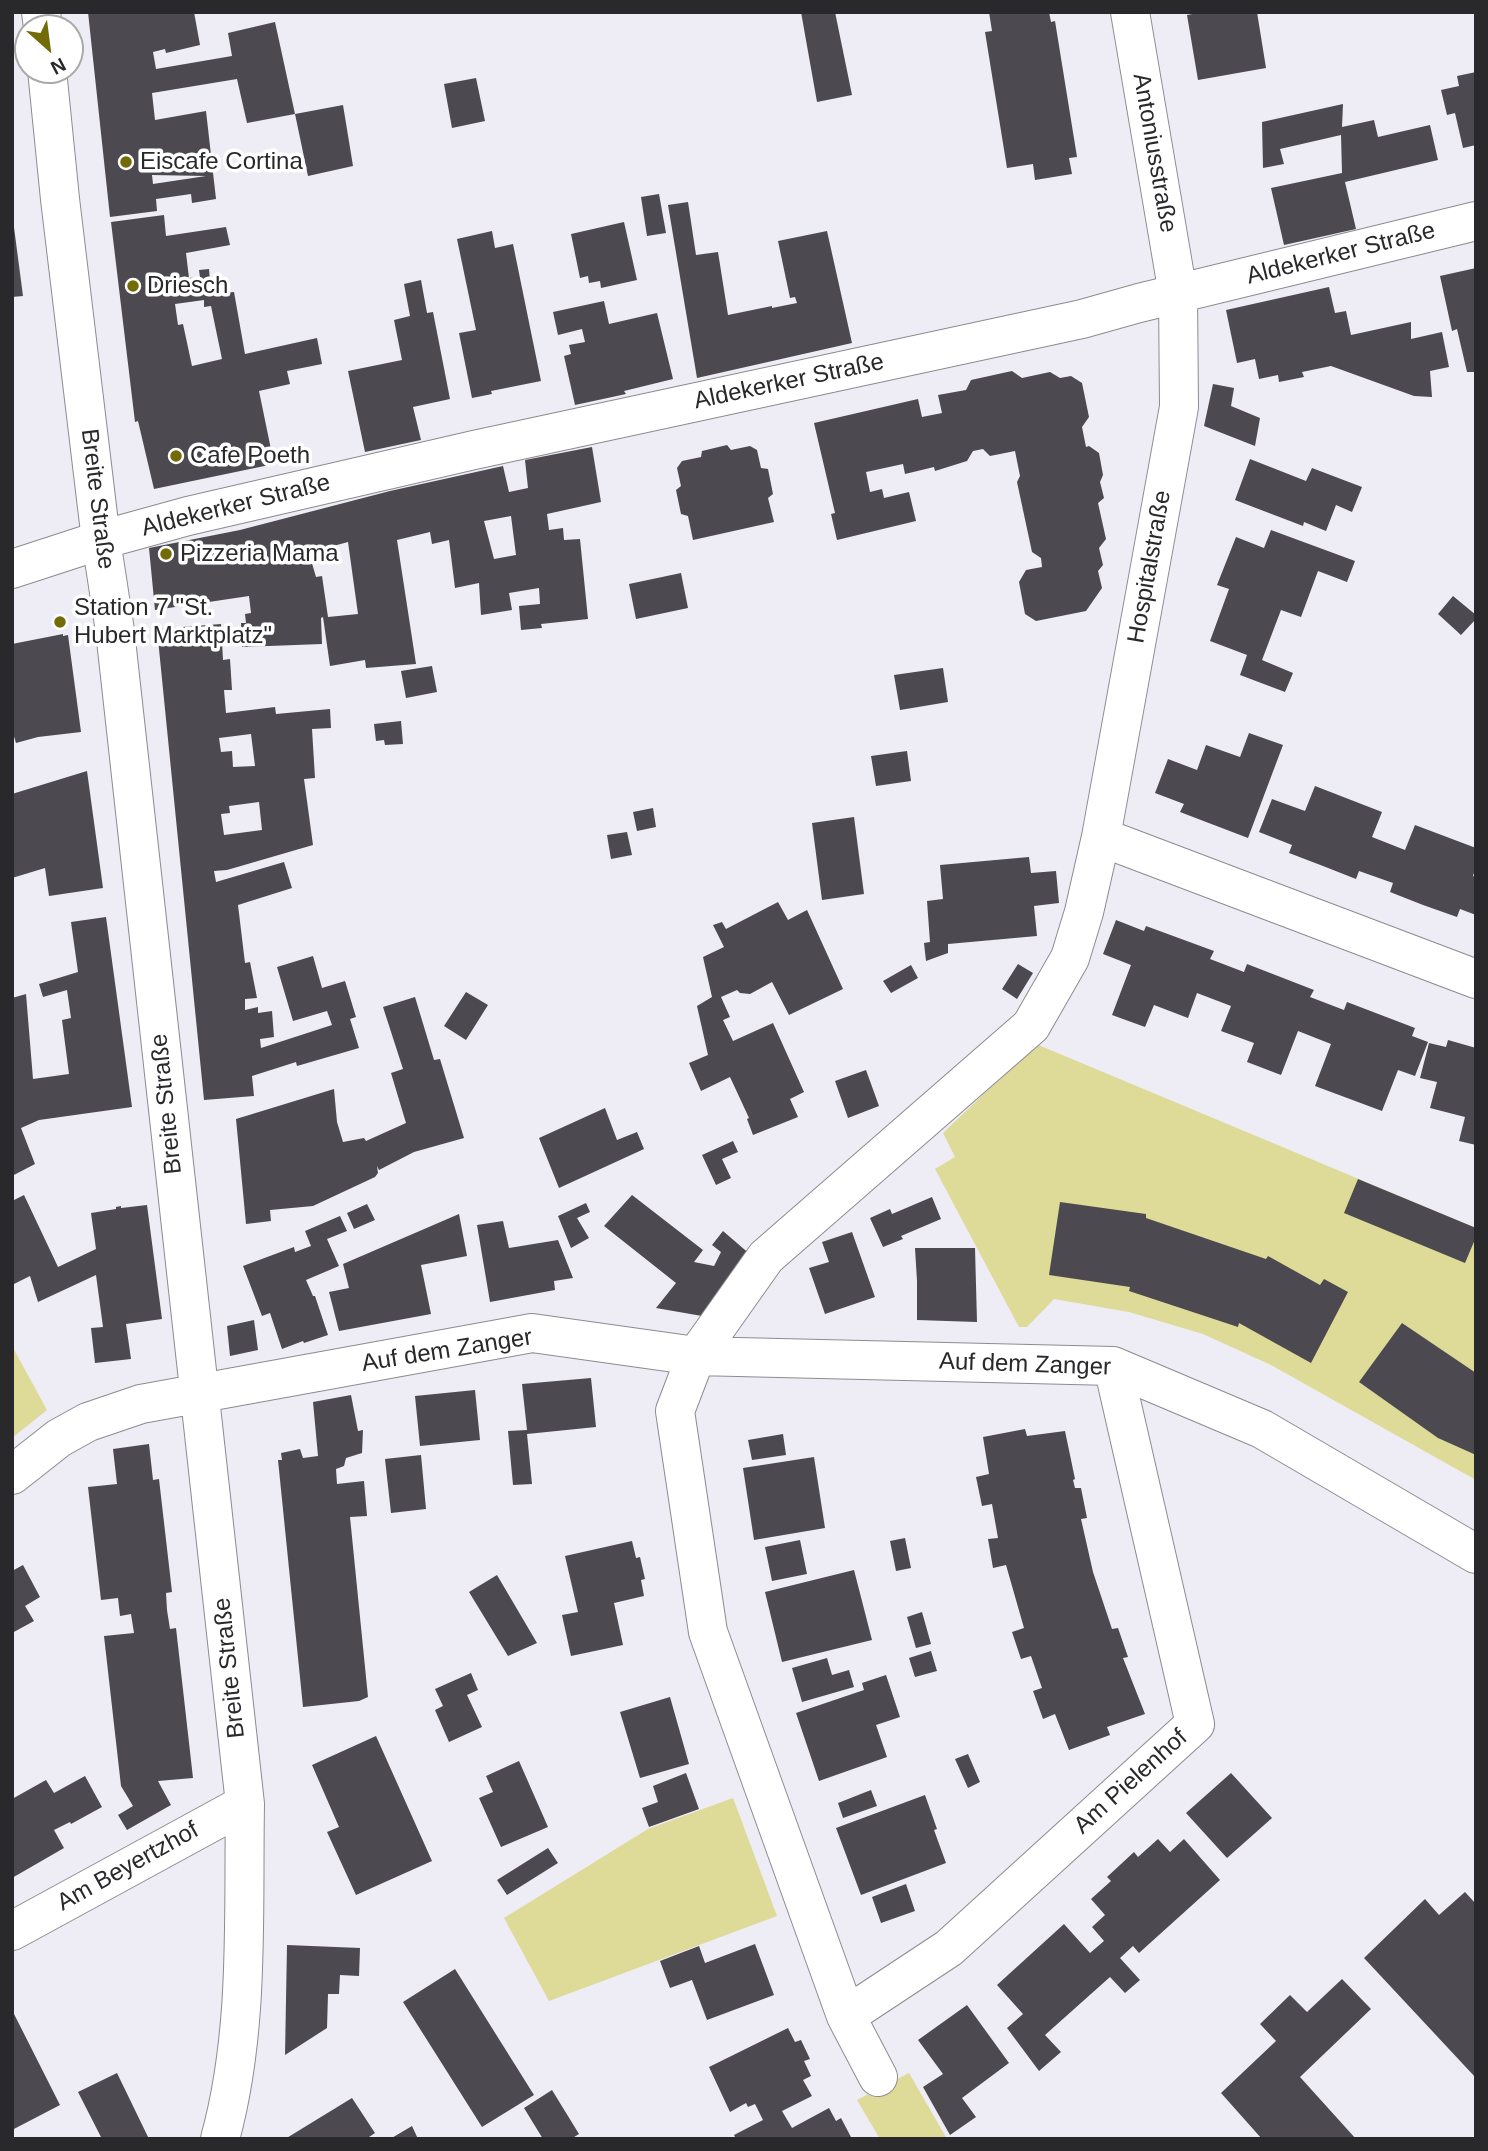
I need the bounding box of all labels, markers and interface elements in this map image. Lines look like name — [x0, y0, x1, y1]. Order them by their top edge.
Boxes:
north arrow — [14, 14, 84, 84]
text: N — [47, 54, 69, 79]
street label: Antoniusstraße — [1126, 71, 1182, 235]
place label: Eiscafe Cortina — [140, 148, 303, 176]
marker: Eiscafe Cortina — [118, 154, 134, 170]
street label: Aldekerker Straße — [1244, 217, 1438, 291]
place label: Driesch — [147, 272, 228, 300]
marker: Driesch — [125, 278, 141, 294]
street label: Aldekerker Straße — [691, 348, 887, 416]
street label: Breite Straße — [74, 427, 120, 571]
place label: Cafe Poeth — [190, 442, 310, 470]
marker: Cafe Poeth — [168, 448, 184, 464]
street label: Aldekerker Straße — [139, 469, 333, 543]
street label: Hospitalstraße — [1122, 488, 1178, 646]
place label: Pizzeria Mama — [180, 540, 339, 568]
marker: Pizzeria Mama — [158, 546, 174, 562]
place label: Station 7 "St. Hubert Marktplatz" — [74, 594, 272, 650]
marker: Station 7 "St. Hubert Marktplatz" — [52, 614, 68, 630]
street label: Breite Straße — [145, 1032, 189, 1176]
street label: Auf dem Zanger — [360, 1323, 534, 1379]
street label: Auf dem Zanger — [939, 1348, 1111, 1382]
street label: Breite Straße — [208, 1596, 252, 1740]
street label: Am Pielenhof — [1068, 1724, 1194, 1840]
street label: Am Beyertzhof — [52, 1816, 204, 1918]

